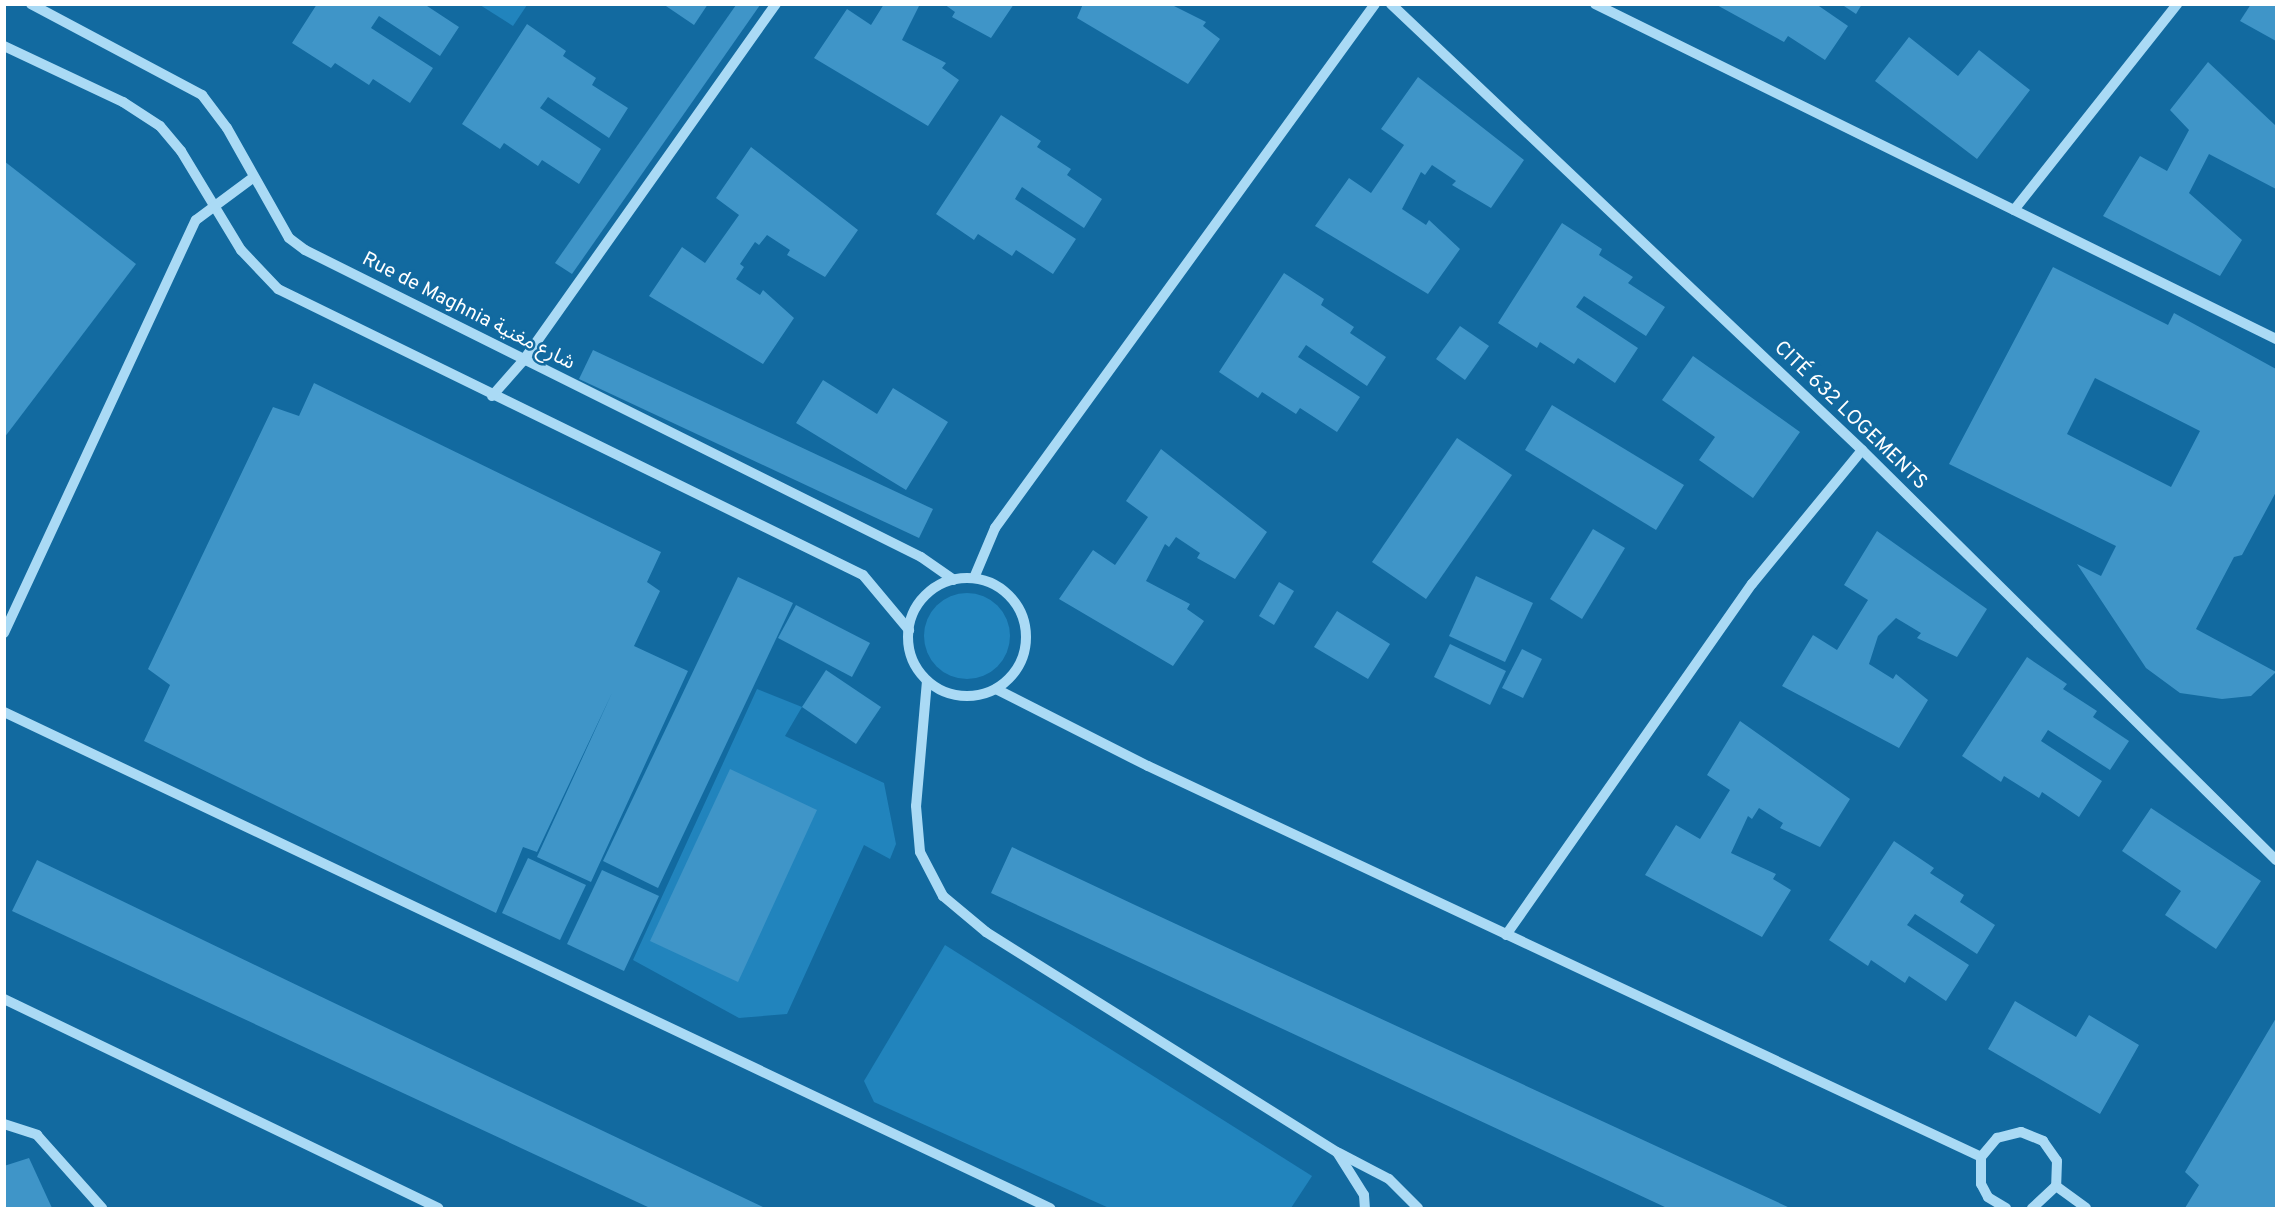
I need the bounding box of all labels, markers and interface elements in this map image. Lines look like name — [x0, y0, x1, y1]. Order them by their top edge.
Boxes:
street label: Rue de Maghnia شارع مغنية — [358, 248, 578, 376]
street label: CITÉ 632 LOGEMENTS — [1768, 337, 1932, 495]

